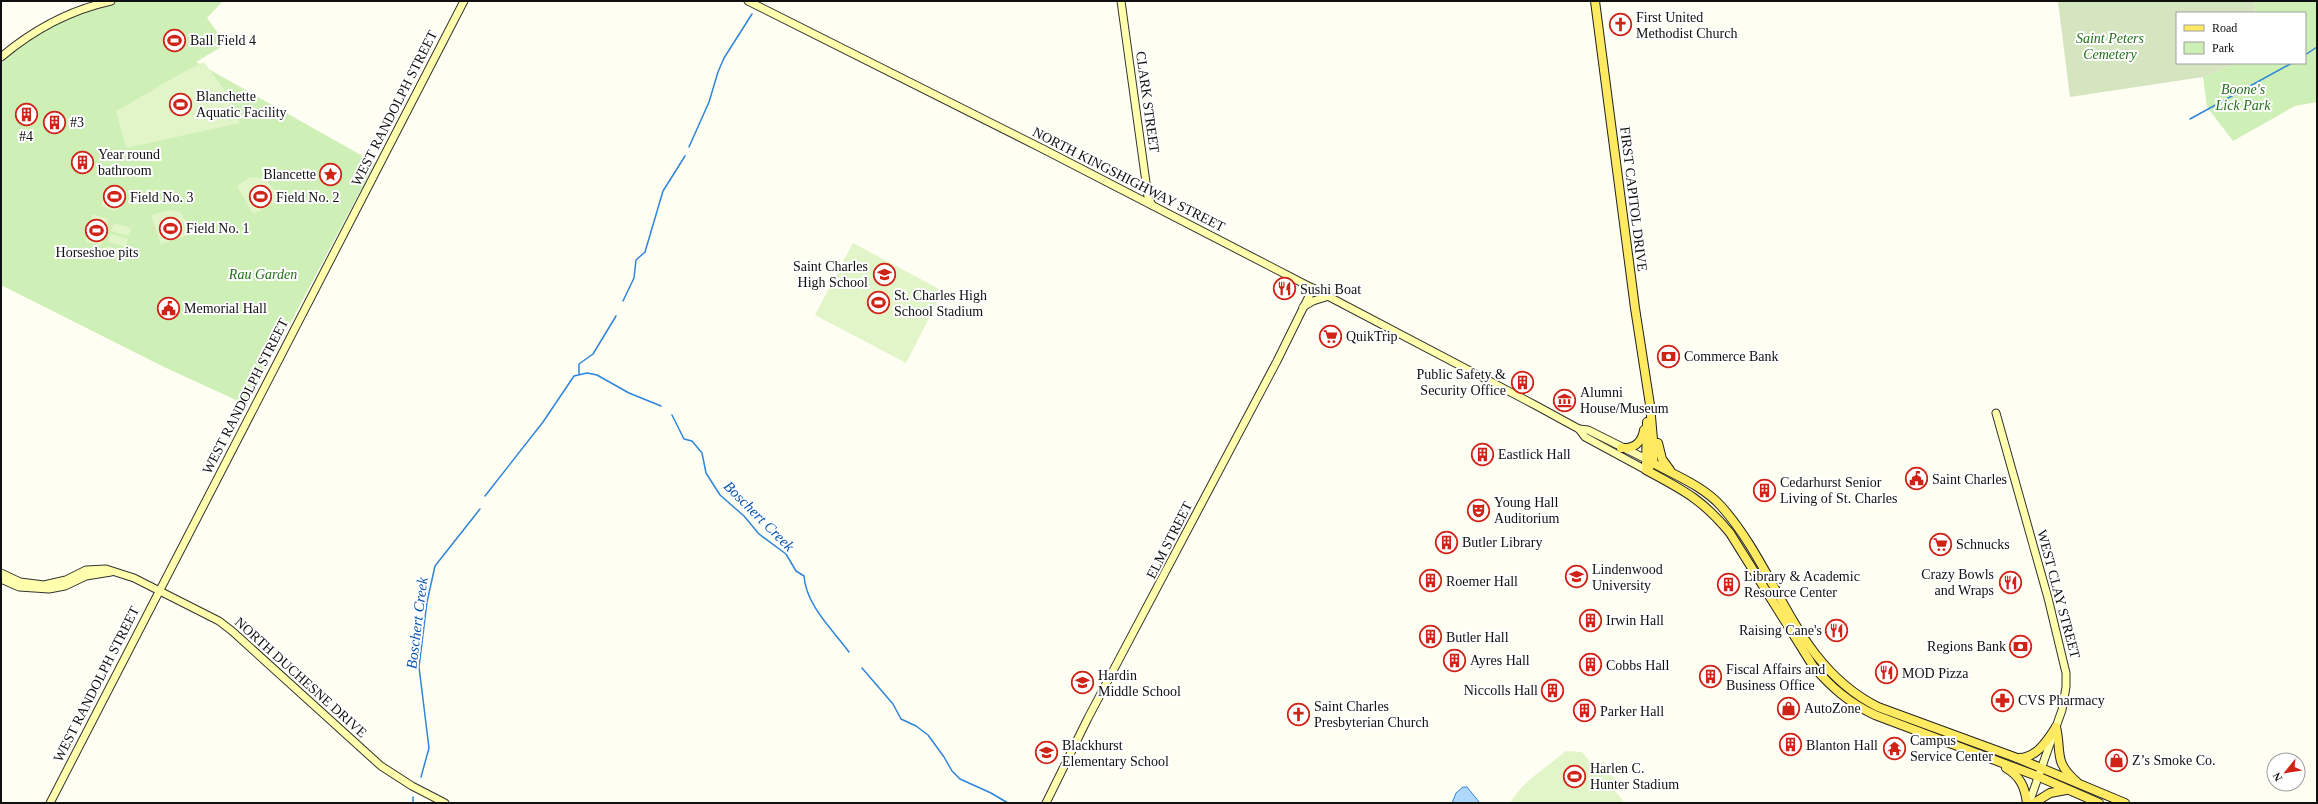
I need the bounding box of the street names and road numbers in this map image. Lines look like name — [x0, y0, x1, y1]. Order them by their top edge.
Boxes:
street label: WEST RANDOLPH STREET — [349, 28, 440, 188]
street label: CLARK STREET — [1133, 50, 1162, 154]
street label: NORTH KINGSHIGHWAY STREET — [1030, 124, 1228, 235]
street label: FIRST CAPITOL DRIVE — [1617, 126, 1650, 272]
street label: WEST RANDOLPH STREET — [200, 316, 291, 476]
street label: ELM STREET — [1144, 499, 1195, 581]
street label: WEST CLAY STREET — [2034, 528, 2083, 660]
street label: WEST RANDOLPH STREET — [51, 604, 142, 764]
street label: NORTH DUCHESNE DRIVE — [232, 614, 370, 740]

